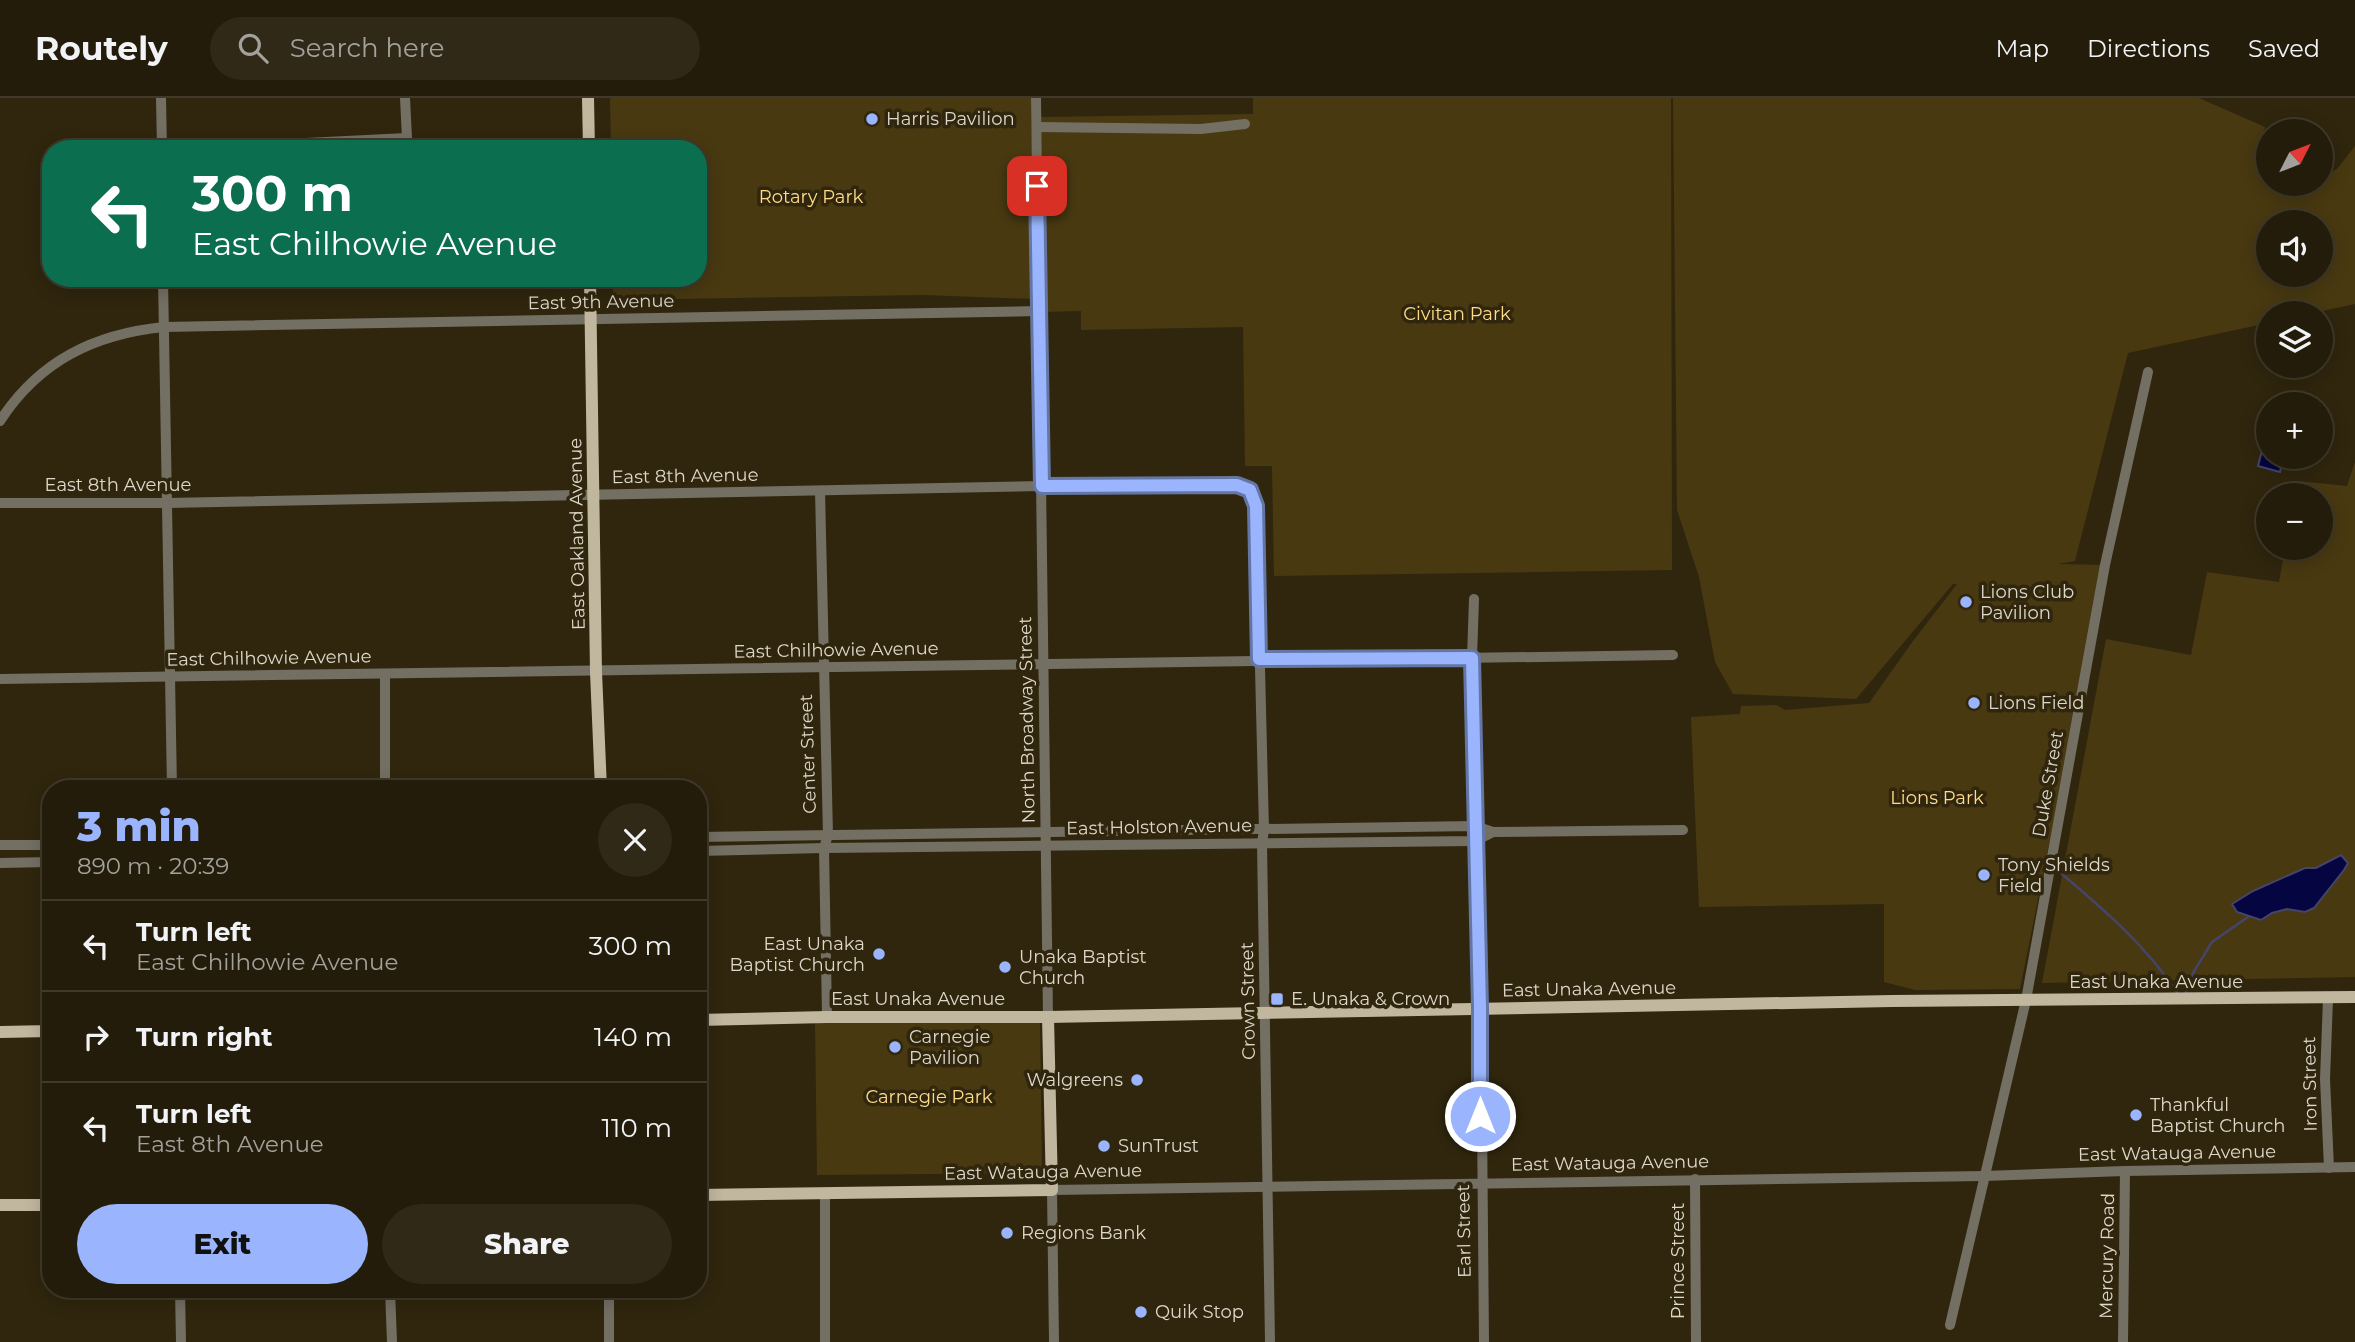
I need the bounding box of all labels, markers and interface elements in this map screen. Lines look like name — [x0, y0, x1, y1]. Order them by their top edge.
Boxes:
search box — [210, 17, 700, 80]
text: Routely — [35, 28, 168, 68]
icon: search — [234, 29, 272, 67]
text: Search here — [290, 32, 445, 64]
text: Map — [1996, 34, 2049, 63]
text: Directions — [2087, 34, 2210, 63]
text: Saved — [2248, 34, 2320, 63]
place label: Harris Pavilion — [886, 108, 1015, 130]
marker: Harris Pavilion — [864, 111, 880, 127]
north arrow — [2256, 119, 2333, 196]
map controls — [2256, 119, 2333, 560]
pin — [1007, 156, 1067, 216]
text: 300 m — [192, 164, 353, 223]
icon: arrive — [1018, 167, 1056, 205]
icon: left — [77, 168, 168, 259]
park label: Rotary Park — [759, 186, 864, 208]
button: sound — [2256, 210, 2333, 287]
text: East Chilhowie Avenue — [192, 224, 557, 263]
street label: East 9th Avenue — [528, 290, 675, 314]
button: layers — [2256, 301, 2333, 378]
park label: Civitan Park — [1403, 303, 1511, 325]
button: + — [2256, 392, 2333, 469]
street label: East Oakland Avenue — [564, 438, 590, 630]
street label: East 8th Avenue — [611, 464, 759, 488]
street label: East 8th Avenue — [45, 474, 192, 496]
button: − — [2256, 483, 2333, 560]
place label: Lions Club Pavilion — [1980, 581, 2074, 624]
marker: Lions Club Pavilion — [1958, 594, 1974, 610]
street label: North Broadway Street — [1014, 616, 1040, 824]
street label: East Chilhowie Avenue — [733, 637, 939, 663]
street label: East Chilhowie Avenue — [166, 645, 372, 671]
place label: Lions Field — [1988, 692, 2085, 714]
street label: Center Street — [795, 694, 821, 814]
marker: Lions Field — [1966, 695, 1982, 711]
street label: Duke Street — [2028, 729, 2068, 839]
park label: Lions Park — [1890, 787, 1984, 809]
text: 3 min — [77, 800, 201, 852]
button: close — [598, 803, 672, 877]
street label: East Holston Avenue — [1066, 814, 1252, 840]
text: 890 m · 20:39 — [77, 852, 229, 880]
place label: Tony Shields Field — [1998, 854, 2110, 897]
marker: Tony Shields Field — [1976, 867, 1992, 883]
text: Turn left — [136, 916, 252, 948]
icon: left — [77, 927, 115, 965]
text: 300 m — [589, 930, 672, 962]
place label: East Unaka Baptist Church — [729, 933, 865, 976]
street label: Crown Street — [1236, 942, 1260, 1060]
marker: East Unaka Baptist Church — [871, 946, 887, 962]
place label: Unaka Baptist Church — [1019, 946, 1147, 989]
text: East Chilhowie Avenue — [136, 948, 398, 976]
marker: Unaka Baptist Church — [997, 959, 1013, 975]
street label: East Unaka Avenue — [2069, 971, 2243, 993]
street label: East Unaka Avenue — [1502, 976, 1676, 1002]
street label: East Unaka Avenue — [831, 988, 1005, 1010]
place label: E. Unaka & Crown — [1291, 988, 1450, 1010]
marker: E. Unaka & Crown — [1269, 991, 1285, 1007]
icon: right — [77, 1018, 115, 1056]
text: Turn right — [136, 1021, 272, 1053]
text: 140 m — [594, 1021, 672, 1053]
place label: Carnegie Pavilion — [909, 1026, 991, 1069]
street label: Iron Street — [2298, 1036, 2322, 1132]
marker: Carnegie Pavilion — [887, 1039, 903, 1055]
place label: Walgreens — [1027, 1069, 1123, 1091]
marker: Walgreens — [1129, 1072, 1145, 1088]
position arrow — [1443, 1079, 1517, 1153]
park label: Carnegie Park — [865, 1086, 993, 1108]
place label: Thankful Baptist Church — [2150, 1094, 2286, 1137]
text: Turn left — [136, 1098, 252, 1130]
marker: Thankful Baptist Church — [2128, 1107, 2144, 1123]
icon: left — [77, 1109, 115, 1147]
text: 110 m — [602, 1112, 672, 1144]
text: East 8th Avenue — [136, 1130, 324, 1158]
place label: SunTrust — [1118, 1135, 1199, 1157]
marker: SunTrust — [1096, 1138, 1112, 1154]
street label: East Watauga Avenue — [2078, 1140, 2276, 1166]
street label: East Watauga Avenue — [1511, 1150, 1709, 1176]
street label: East Watauga Avenue — [944, 1159, 1142, 1185]
street label: Earl Street — [1452, 1184, 1476, 1278]
street label: Mercury Road — [2095, 1193, 2119, 1319]
street label: Prince Street — [1667, 1203, 1689, 1319]
button: Exit — [77, 1204, 368, 1284]
button: Share — [382, 1204, 672, 1284]
place label: Regions Bank — [1021, 1222, 1146, 1244]
marker: Regions Bank — [999, 1225, 1015, 1241]
place label: Quik Stop — [1155, 1301, 1244, 1323]
marker: Quik Stop — [1133, 1304, 1149, 1320]

